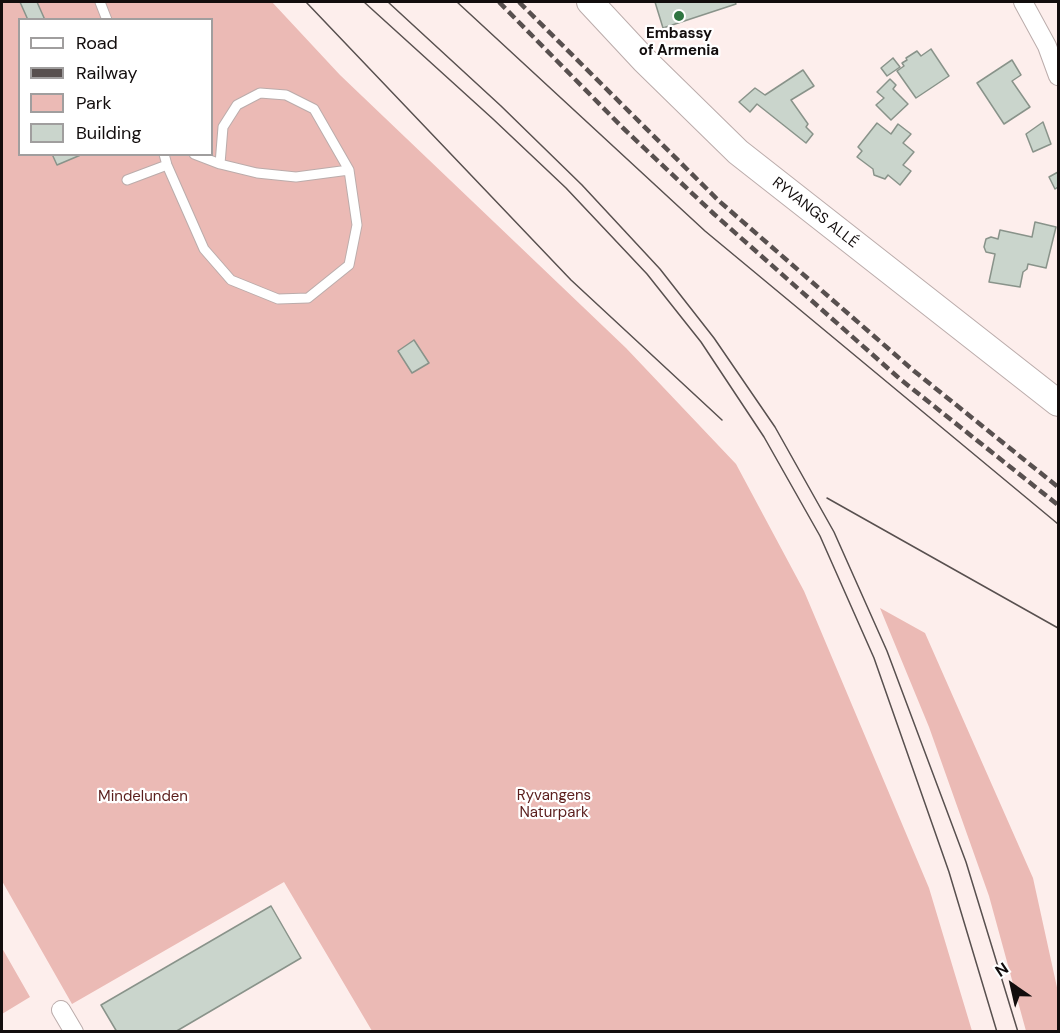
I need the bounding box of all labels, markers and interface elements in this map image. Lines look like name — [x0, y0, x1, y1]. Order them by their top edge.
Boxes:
marker: Embassy of Armenia — [672, 9, 686, 23]
legend — [18, 18, 213, 156]
place label: Embassy of Armenia — [639, 25, 719, 60]
text: Road — [76, 31, 118, 55]
text: Railway — [76, 61, 138, 85]
text: Park — [76, 91, 112, 115]
text: Building — [76, 121, 141, 145]
street label: RYVANGS ALLÉ — [768, 174, 862, 252]
park label: Ryvangens Naturpark — [517, 787, 591, 822]
park label: Mindelunden — [98, 788, 188, 806]
north arrow — [982, 955, 1042, 1015]
text: N — [991, 958, 1012, 982]

